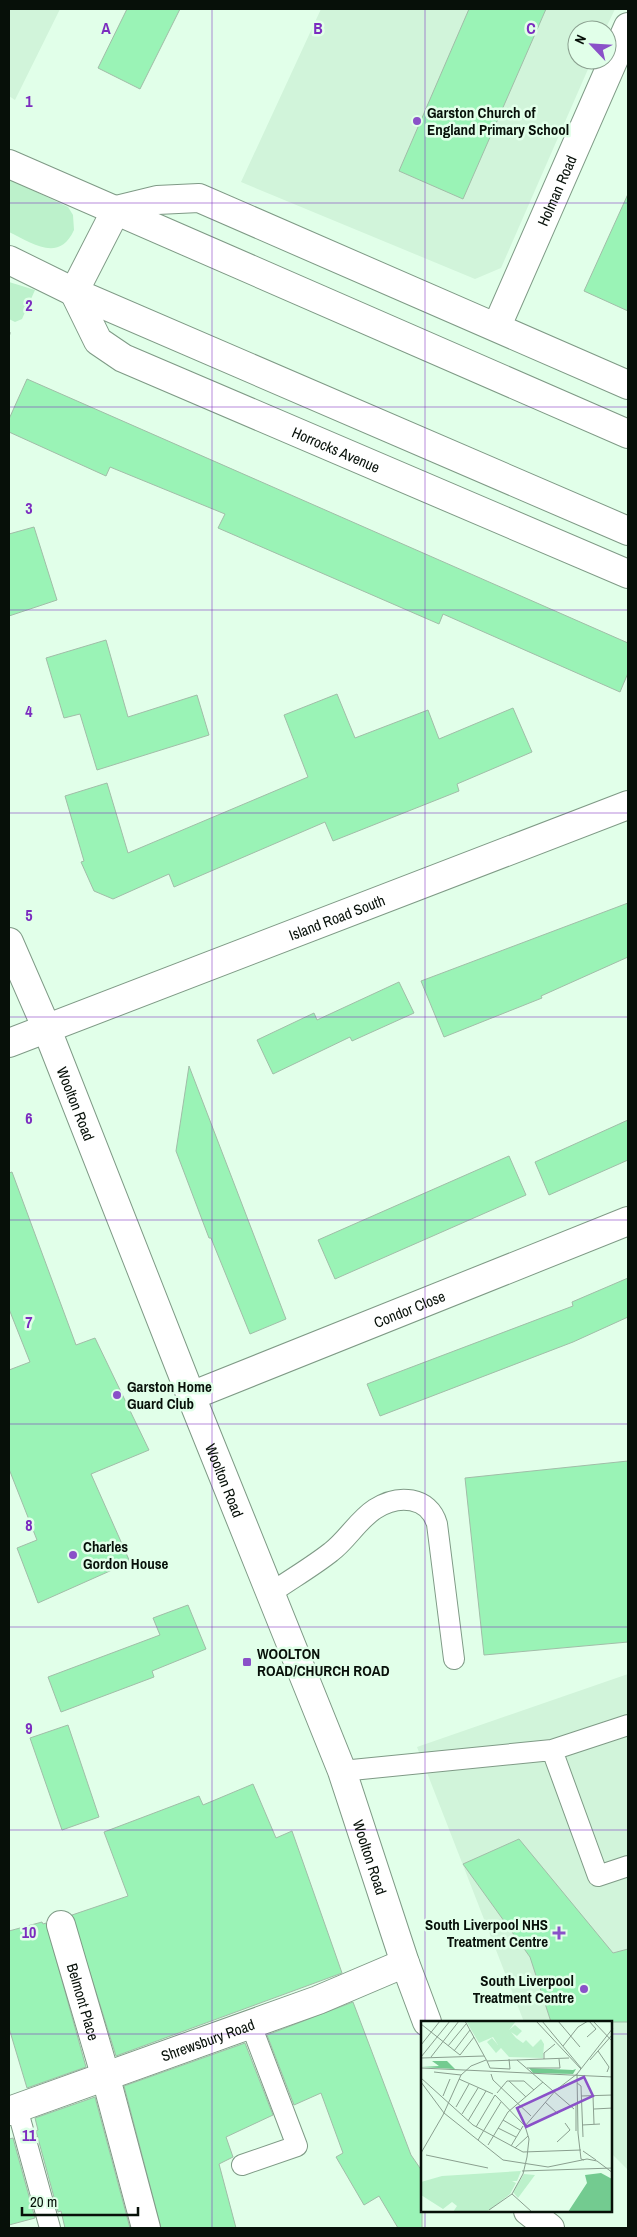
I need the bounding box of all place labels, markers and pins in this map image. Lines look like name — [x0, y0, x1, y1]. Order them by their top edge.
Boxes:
place label: Garston Church of England Primary School — [427, 102, 569, 140]
marker: Garston Church of England Primary School — [411, 115, 423, 127]
place label: Garston Home Guard Club — [127, 1376, 212, 1414]
marker: Garston Home Guard Club — [111, 1389, 123, 1401]
place label: Charles Gordon House — [83, 1536, 169, 1574]
marker: Charles Gordon House — [67, 1549, 79, 1561]
place label: WOOLTON ROAD/CHURCH ROAD — [257, 1643, 390, 1681]
marker: WOOLTON ROAD/CHURCH ROAD — [241, 1656, 253, 1668]
place label: South Liverpool NHS Treatment Centre — [425, 1914, 548, 1952]
marker: South Liverpool NHS Treatment Centre — [552, 1926, 566, 1940]
place label: South Liverpool Treatment Centre — [473, 1970, 574, 2008]
marker: South Liverpool Treatment Centre — [578, 1983, 590, 1995]

